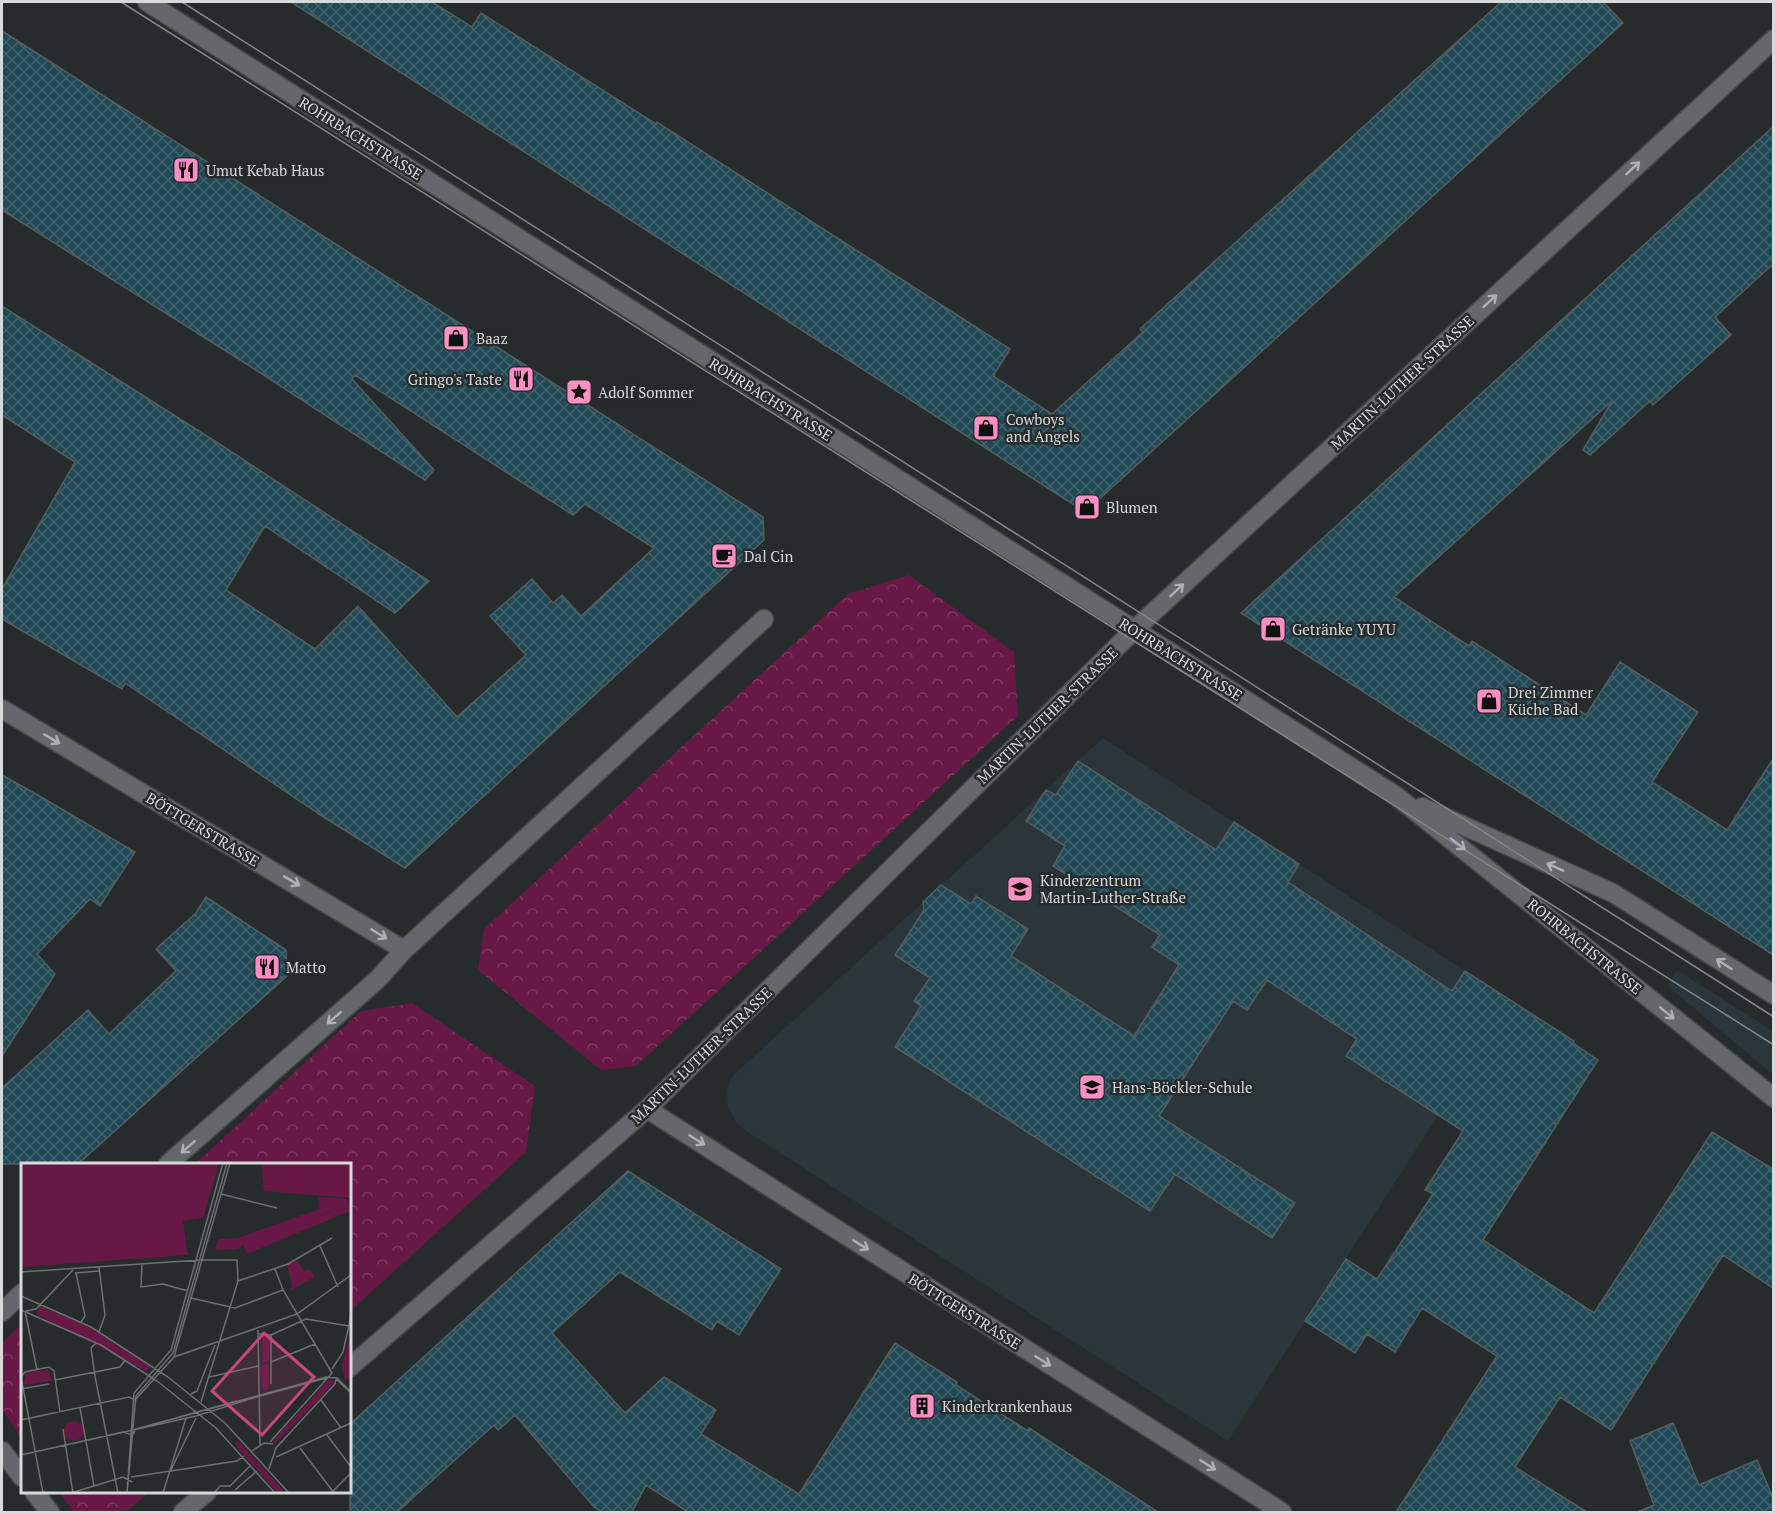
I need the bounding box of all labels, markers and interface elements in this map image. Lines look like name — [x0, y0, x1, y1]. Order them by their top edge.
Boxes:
street label: ROHRBACHSTRASSE — [296, 92, 426, 184]
restaurant icon: Umut Kebab Haus — [171, 155, 201, 185]
place label: Umut Kebab Haus — [206, 160, 325, 180]
one-way arrow — [1625, 162, 1640, 176]
one-way arrow — [1482, 294, 1497, 308]
street label: MARTIN-LUTHER-STRASSE — [1326, 310, 1478, 454]
shop icon: Baaz — [441, 323, 471, 353]
place label: Baaz — [476, 328, 508, 348]
street label: ROHRBACHSTRASSE — [706, 353, 836, 445]
restaurant icon: Gringo's Taste — [506, 364, 536, 394]
place label: Gringo's Taste — [408, 369, 502, 389]
place icon: Adolf Sommer — [564, 377, 594, 407]
place label: Adolf Sommer — [598, 382, 694, 402]
place label: Cowboys and Angels — [1006, 409, 1080, 446]
shop icon: Cowboys and Angels — [971, 413, 1001, 443]
shop icon: Blumen — [1072, 492, 1102, 522]
place label: Blumen — [1106, 497, 1158, 517]
cafe icon: Dal Cin — [709, 541, 739, 571]
place label: Dal Cin — [744, 546, 794, 566]
one-way arrow — [1169, 583, 1184, 597]
street label: ROHRBACHSTRASSE — [1116, 613, 1246, 705]
shop icon: Getränke YUYU — [1258, 614, 1288, 644]
place label: Getränke YUYU — [1292, 619, 1396, 639]
street label: MARTIN-LUTHER-STRASSE — [972, 642, 1122, 788]
place label: Drei Zimmer Küche Bad — [1508, 682, 1593, 719]
shop icon: Drei Zimmer Küche Bad — [1474, 686, 1504, 716]
one-way arrow — [43, 733, 60, 745]
street label: BÖTTGERSTRASSE — [143, 787, 263, 871]
one-way arrow — [1450, 838, 1466, 851]
one-way arrow — [1547, 861, 1565, 873]
place label: Kinderzentrum Martin-Luther-Straße — [1040, 870, 1186, 907]
school or university icon: Kinderzentrum Martin-Luther-Straße — [1005, 874, 1035, 904]
one-way arrow — [283, 876, 300, 888]
street label: ROHRBACHSTRASSE — [1524, 894, 1646, 998]
one-way arrow — [370, 927, 387, 940]
restaurant icon: Matto — [252, 952, 282, 982]
place label: Matto — [286, 957, 326, 977]
one-way arrow — [1716, 958, 1733, 970]
street label: MARTIN-LUTHER-STRASSE — [626, 982, 776, 1128]
one-way arrow — [1659, 1006, 1675, 1019]
one-way arrow — [327, 1011, 342, 1025]
school or university icon: Hans-Böckler-Schule — [1077, 1072, 1107, 1102]
place label: Hans-Böckler-Schule — [1112, 1077, 1253, 1097]
one-way arrow — [688, 1134, 705, 1147]
one-way arrow — [181, 1140, 196, 1154]
inset map — [21, 1163, 351, 1493]
one-way arrow — [852, 1239, 869, 1251]
street label: BÖTTGERSTRASSE — [905, 1268, 1025, 1354]
one-way arrow — [1035, 1354, 1052, 1367]
building icon: Kinderkrankenhaus — [907, 1391, 937, 1421]
place label: Kinderkrankenhaus — [942, 1396, 1072, 1416]
one-way arrow — [1199, 1460, 1216, 1472]

